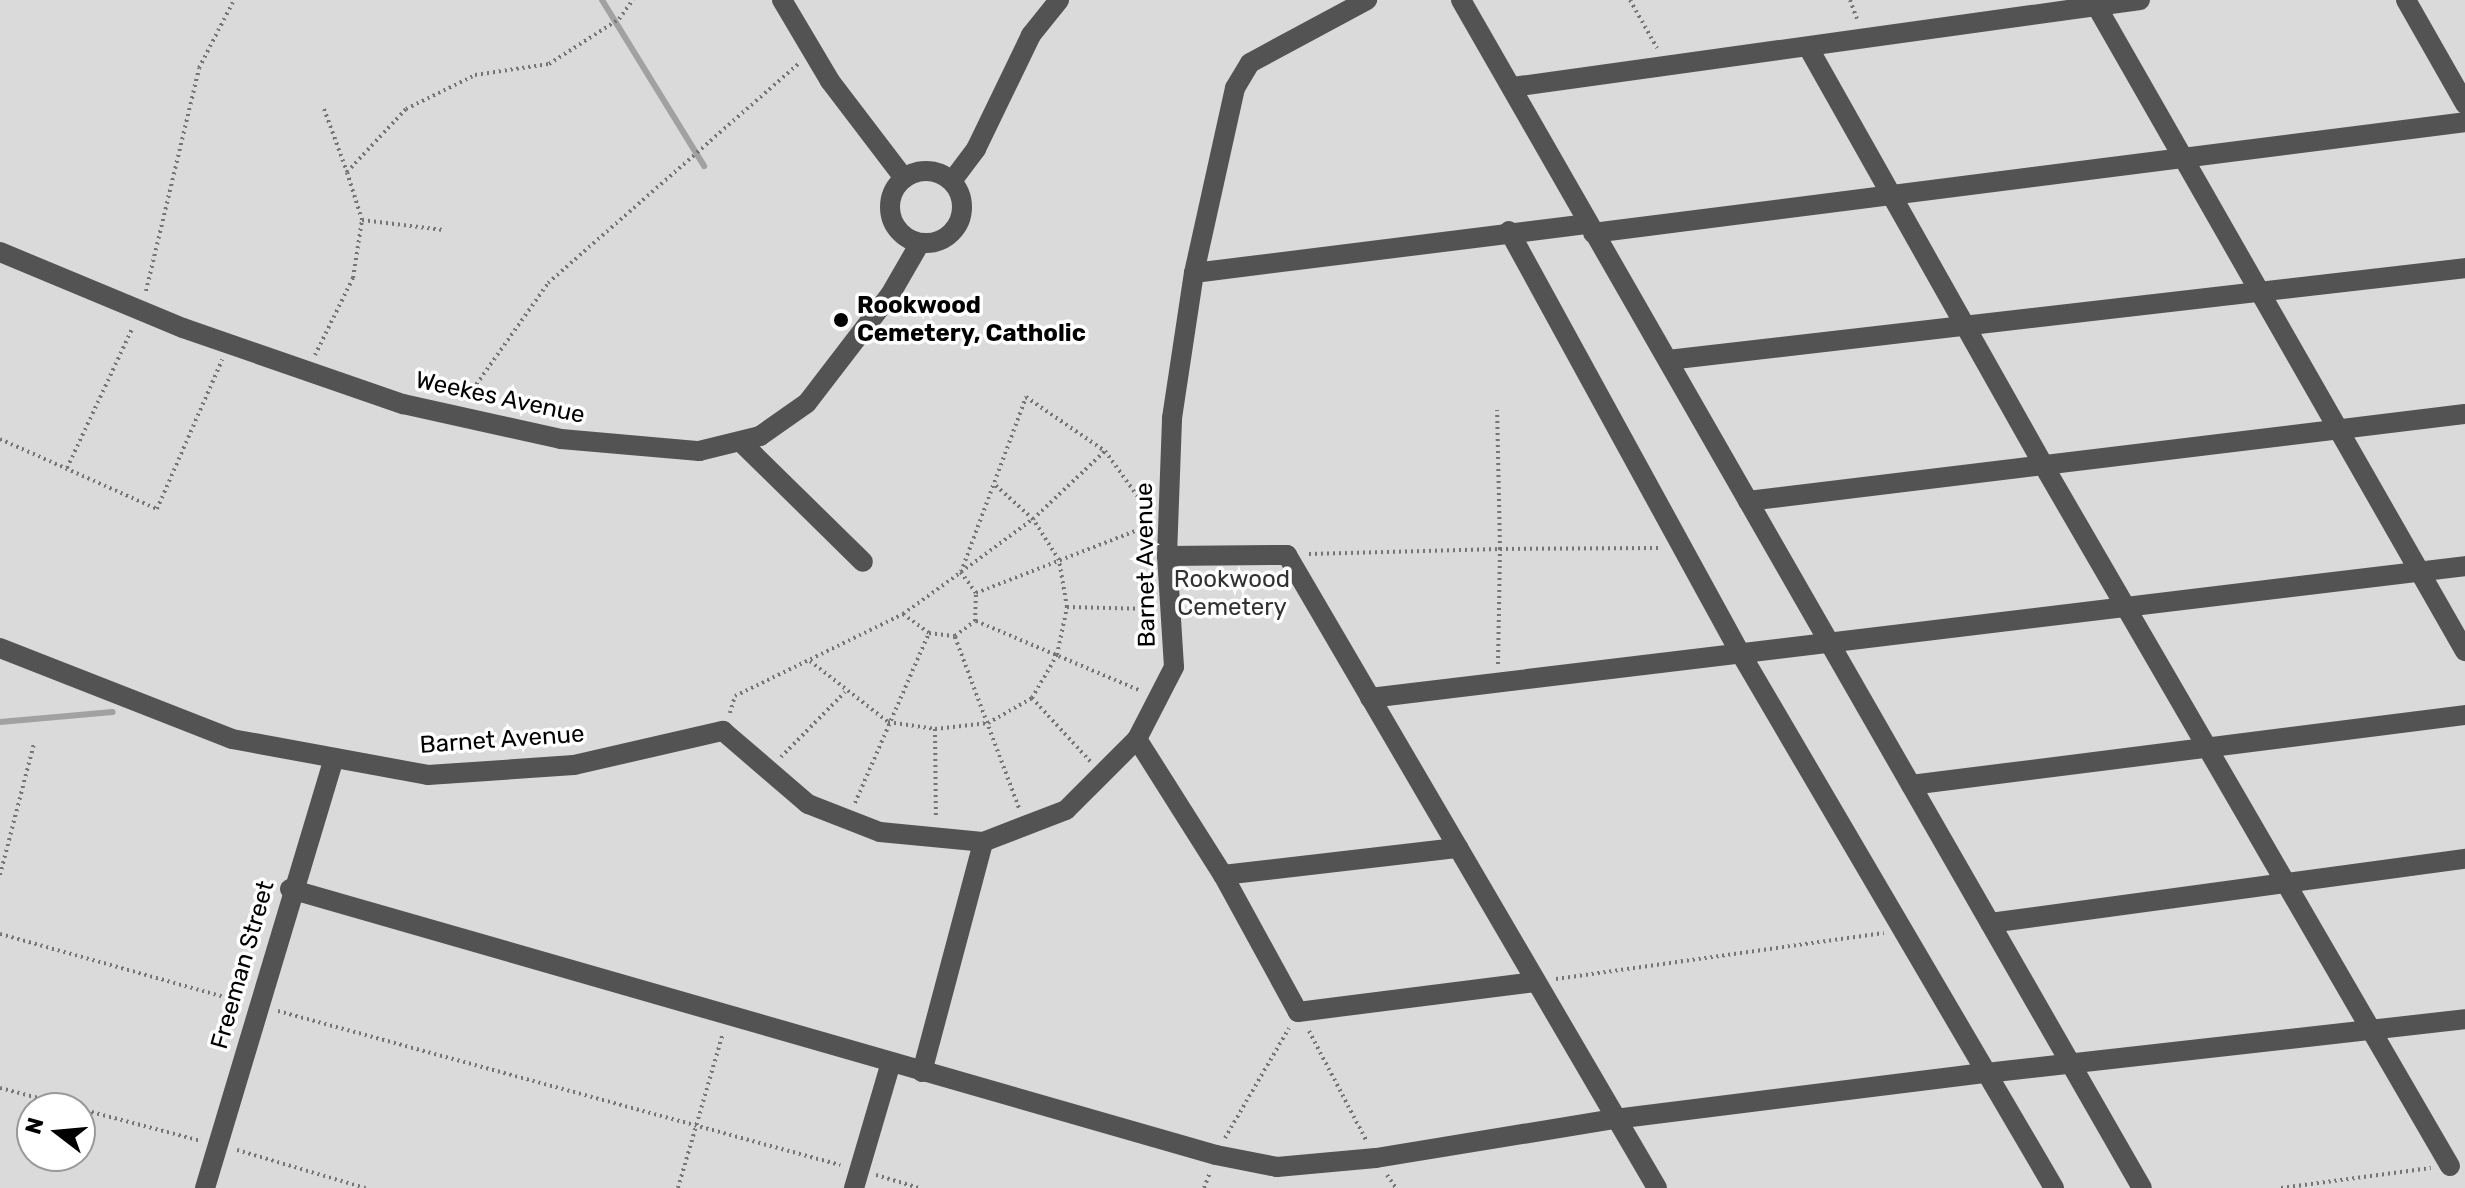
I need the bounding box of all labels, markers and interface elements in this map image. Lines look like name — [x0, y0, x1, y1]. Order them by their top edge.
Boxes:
place label: Rookwood Cemetery, Catholic — [857, 292, 1086, 348]
marker: Rookwood Cemetery, Catholic — [832, 311, 850, 329]
street label: Weekes Avenue — [412, 366, 588, 430]
street label: Barnet Avenue — [1130, 482, 1162, 648]
park label: Rookwood Cemetery — [1174, 566, 1290, 622]
street label: Barnet Avenue — [418, 720, 586, 760]
street label: Freeman Street — [205, 877, 281, 1053]
north arrow — [16, 1092, 96, 1172]
text: N — [19, 1114, 50, 1137]

